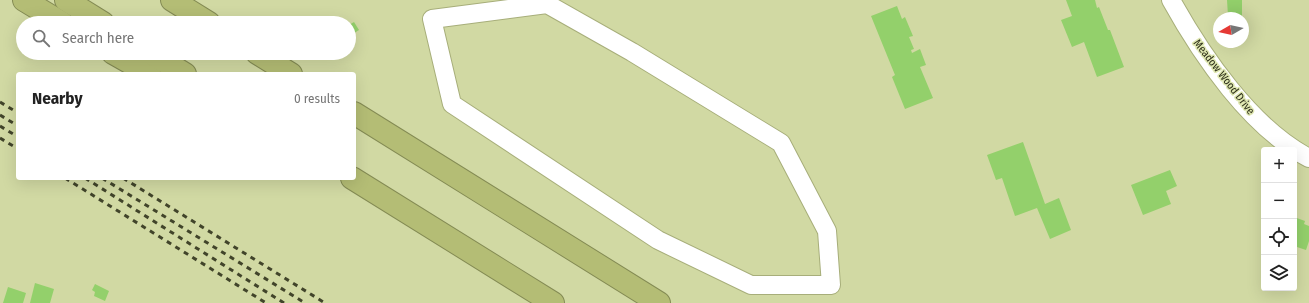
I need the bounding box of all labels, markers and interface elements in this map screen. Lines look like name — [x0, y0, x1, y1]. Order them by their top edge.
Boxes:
north arrow — [1213, 12, 1249, 48]
search box — [16, 16, 356, 60]
icon: search — [30, 27, 52, 49]
text: Search here — [62, 29, 134, 47]
street label: Meadow Wood Drive — [1191, 37, 1257, 117]
text: Nearby — [32, 88, 83, 109]
text: 0 results — [294, 91, 340, 106]
map controls — [1261, 147, 1297, 291]
button: + — [1261, 147, 1297, 183]
button: − — [1261, 183, 1297, 219]
button: locate — [1261, 219, 1297, 255]
button: layers — [1261, 255, 1297, 291]

